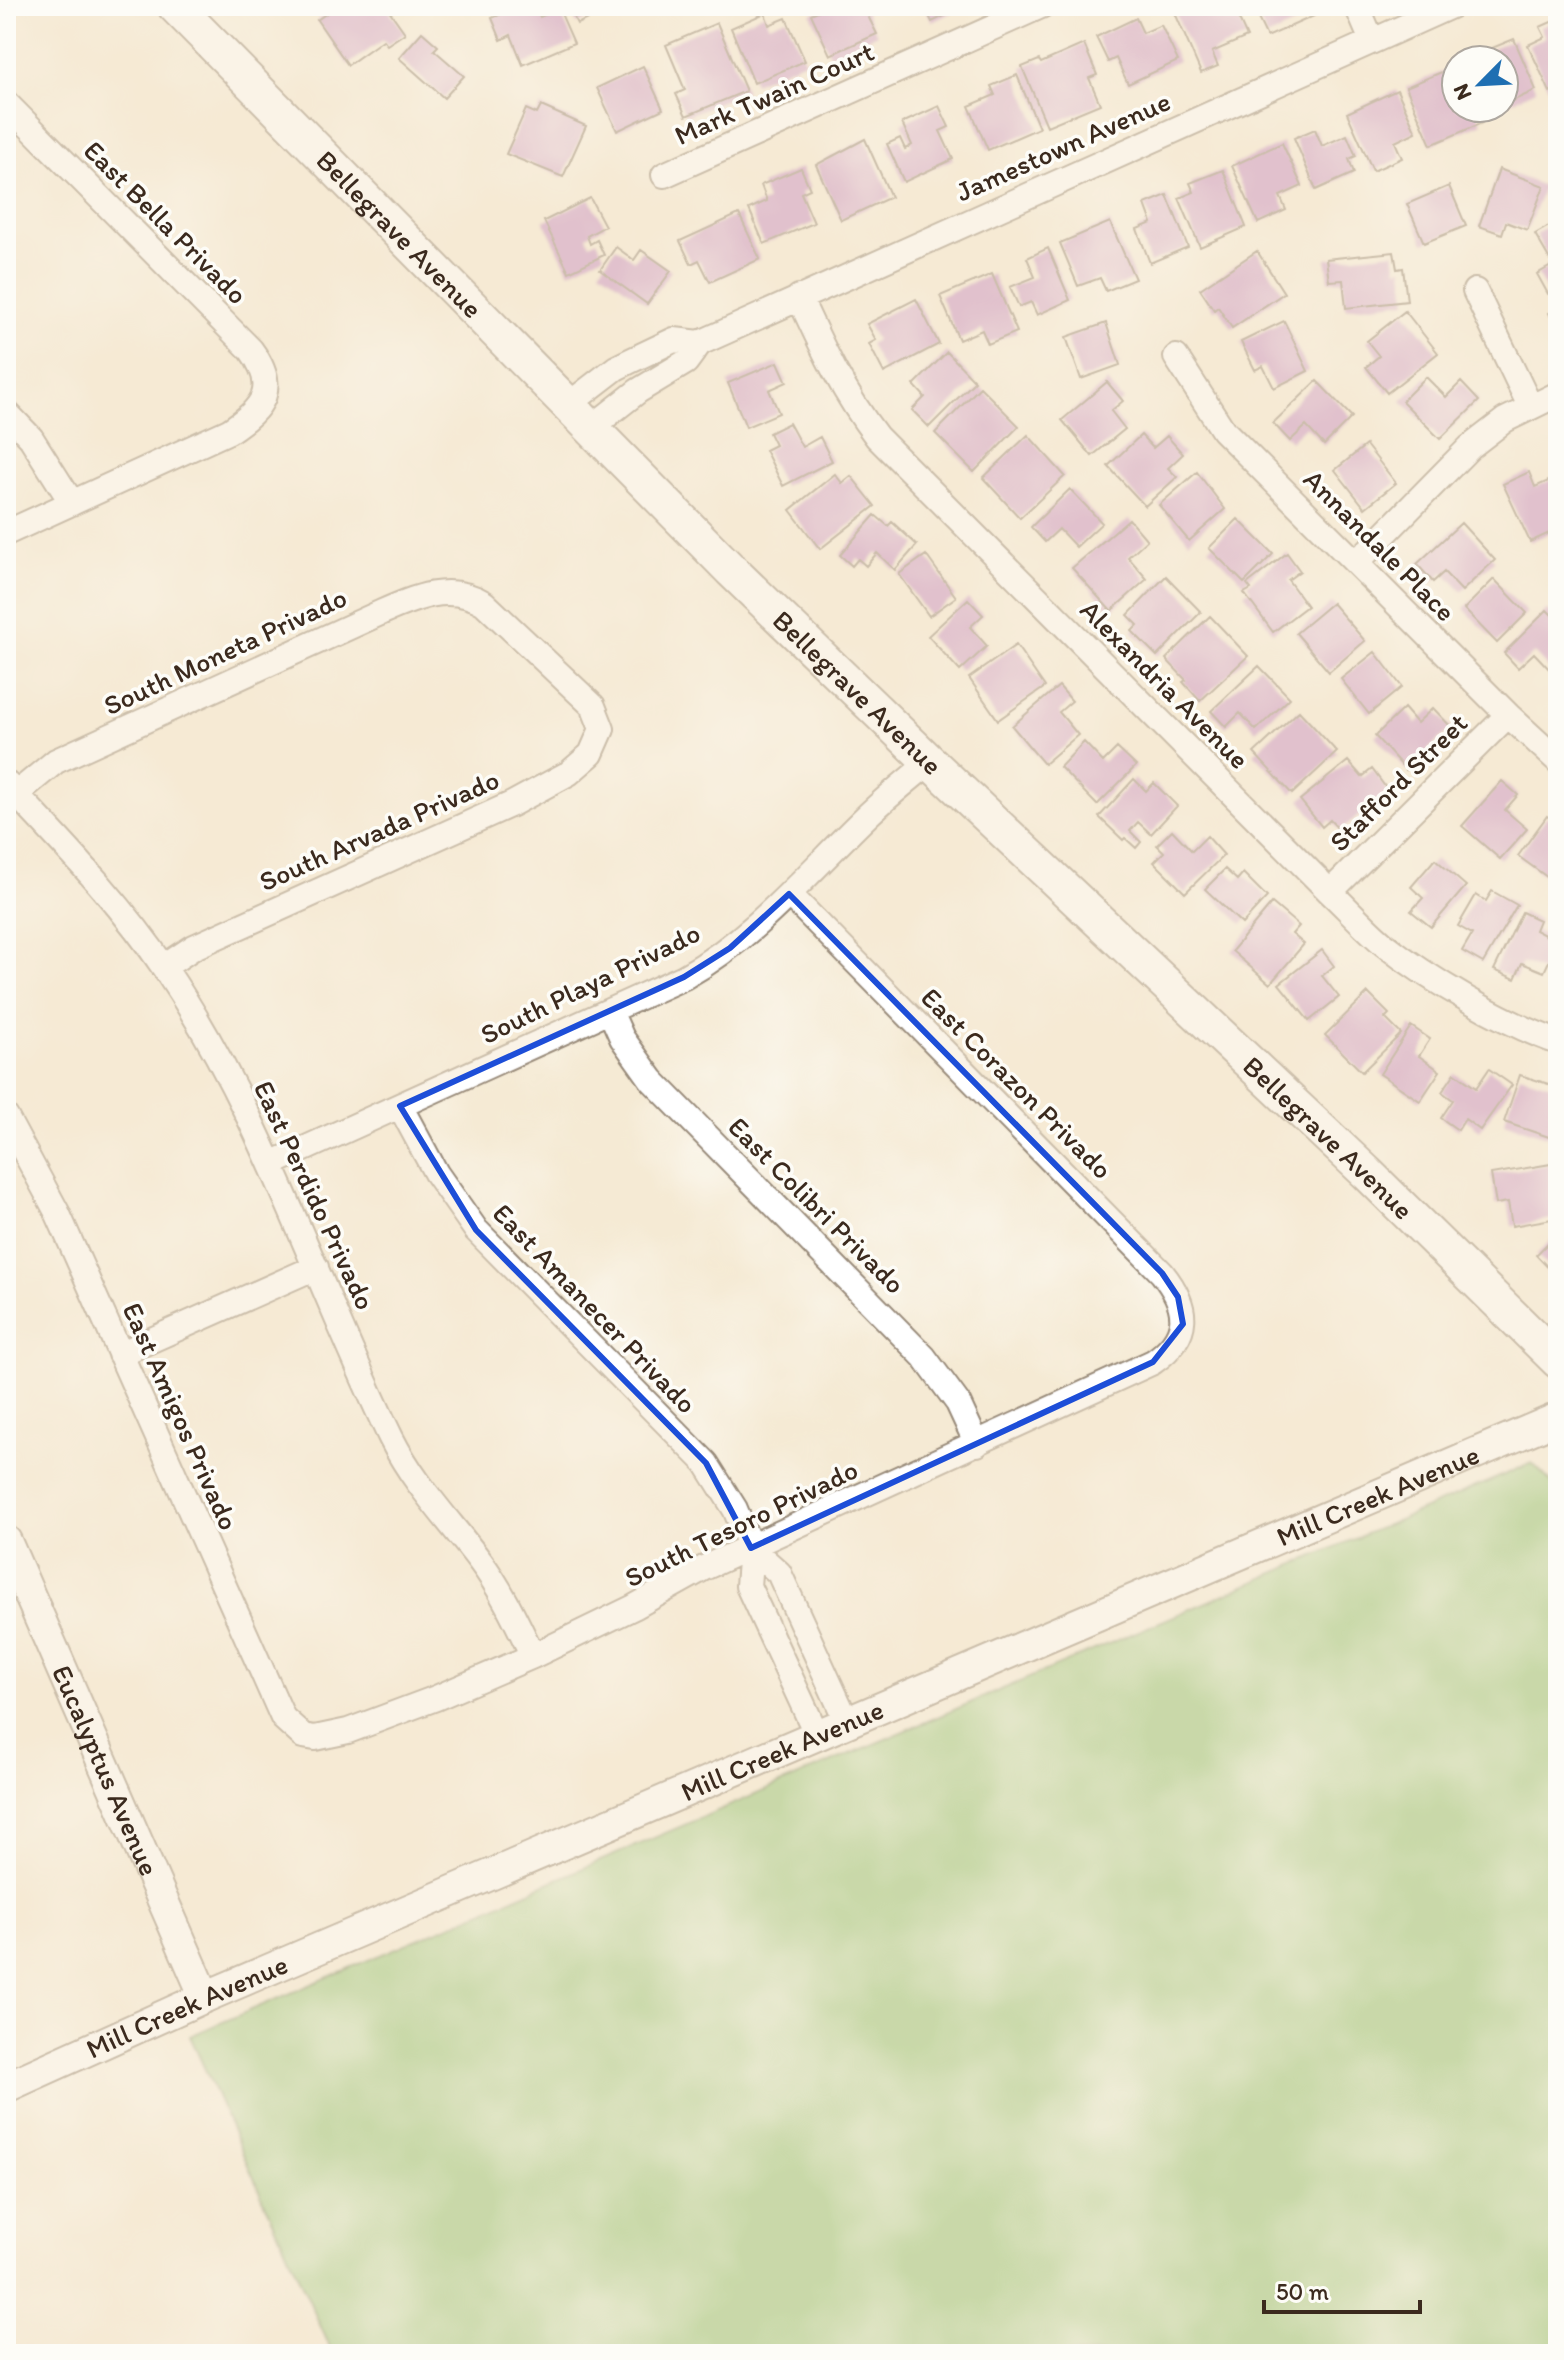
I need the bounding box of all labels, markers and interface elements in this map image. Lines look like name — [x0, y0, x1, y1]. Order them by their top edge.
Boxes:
street label: Mark Twain Court — [669, 34, 879, 152]
north arrow — [1440, 44, 1520, 124]
text: N — [1447, 80, 1478, 104]
street label: Jamestown Avenue — [951, 84, 1175, 208]
street label: East Bella Privado — [77, 133, 255, 311]
street label: Bellegrave Avenue — [310, 143, 490, 325]
street label: Annandale Place — [1297, 462, 1463, 628]
street label: South Moneta Privado — [98, 580, 352, 722]
street label: Alexandria Avenue — [1073, 592, 1257, 776]
street label: Bellegrave Avenue — [766, 603, 949, 782]
street label: Stafford Street — [1322, 706, 1474, 858]
street label: South Arvada Privado — [254, 762, 504, 898]
street label: South Playa Privado — [475, 915, 705, 1051]
street label: East Corazon Privado — [914, 980, 1120, 1186]
street label: Bellegrave Avenue — [1236, 1049, 1421, 1226]
street label: East Perdido Privado — [247, 1075, 383, 1315]
street label: East Colibri Privado — [721, 1109, 913, 1301]
street label: East Amanecer Privado — [486, 1196, 704, 1420]
street label: East Amigos Privado — [116, 1297, 246, 1535]
street label: Mill Creek Avenue — [1271, 1437, 1484, 1553]
street label: South Tesoro Privado — [619, 1452, 863, 1594]
street label: Eucalyptus Avenue — [45, 1660, 167, 1881]
street label: Mill Creek Avenue — [676, 1692, 888, 1808]
street label: Mill Creek Avenue — [81, 1947, 293, 2066]
scale bar — [1264, 2264, 1420, 2314]
text: 50 m — [1276, 2277, 1329, 2306]

